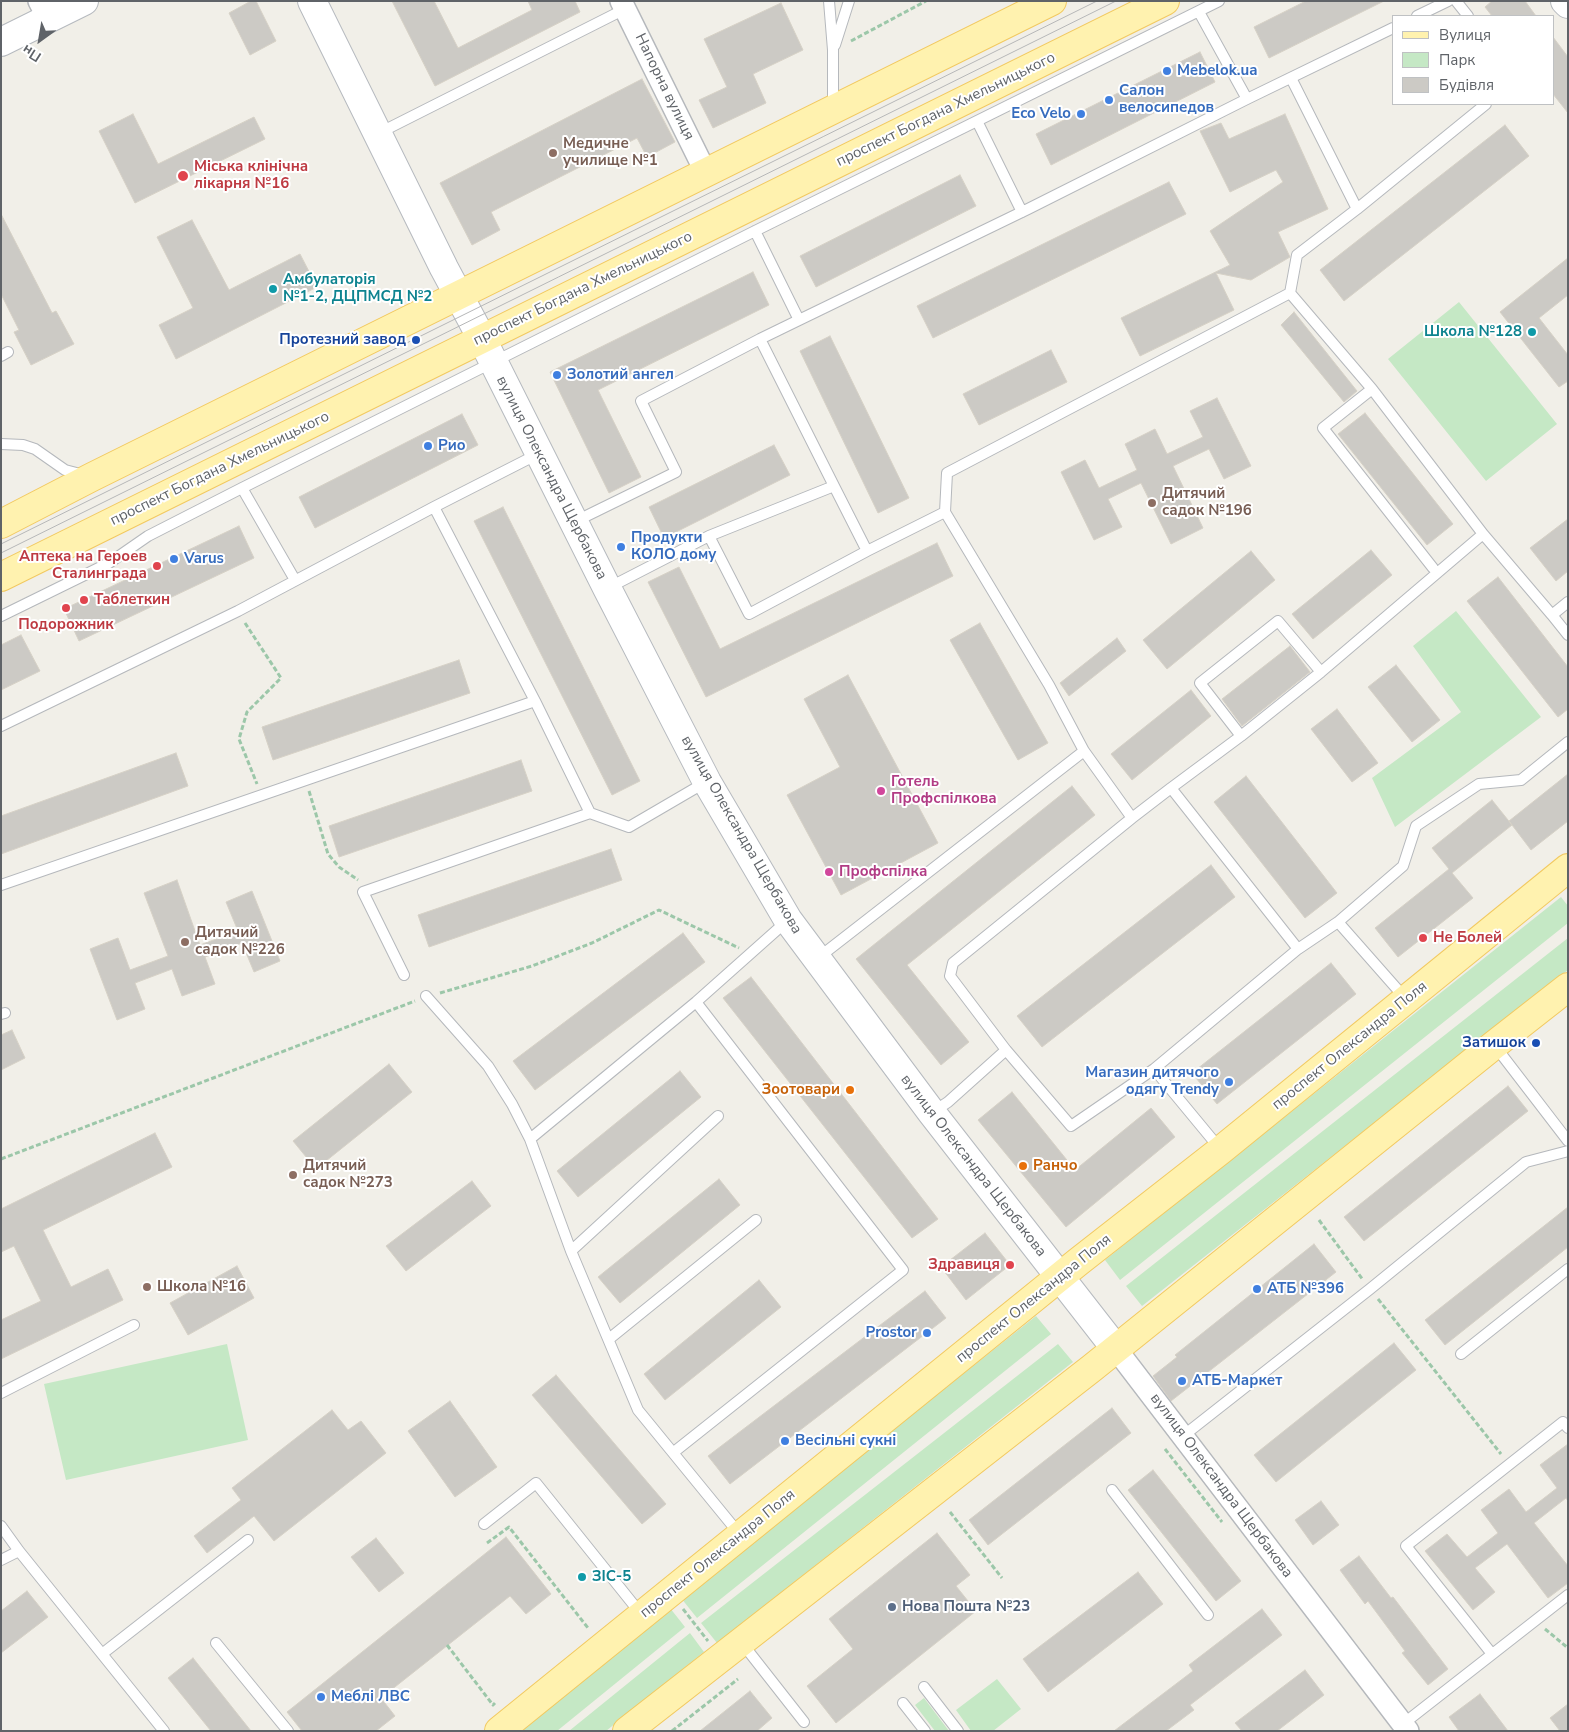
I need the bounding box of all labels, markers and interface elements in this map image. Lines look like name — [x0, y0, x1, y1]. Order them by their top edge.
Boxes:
north arrow — [15, 15, 65, 65]
legend — [1392, 15, 1554, 105]
text: Вулиця — [1439, 25, 1491, 45]
street label: Напорна вулиця — [630, 31, 698, 143]
text: Пн — [19, 40, 45, 66]
street label: проспект Богдана Хмельницького — [833, 49, 1059, 171]
text: Парк — [1439, 50, 1475, 70]
place label: Mebelok.ua — [1177, 62, 1257, 80]
marker: Mebelok.ua — [1161, 65, 1173, 77]
text: Будівля — [1439, 75, 1494, 95]
place label: Салон велосипедов — [1119, 82, 1214, 117]
marker: Салон велосипедов — [1103, 94, 1115, 106]
place label: Eco Velo — [1011, 105, 1071, 123]
marker: Eco Velo — [1075, 108, 1087, 120]
place label: Медичне училище №1 — [563, 135, 658, 170]
marker: Медичне училище №1 — [547, 147, 559, 159]
place label: Міська клінічна лікарня №16 — [194, 158, 308, 193]
marker: Міська клінічна лікарня №16 — [176, 169, 190, 183]
street label: проспект Богдана Хмельницького — [470, 228, 696, 350]
place label: Амбулаторія №1-2, ДЦПМСД №2 — [283, 271, 432, 306]
marker: Амбулаторія №1-2, ДЦПМСД №2 — [267, 283, 279, 295]
place label: Школа №128 — [1424, 323, 1522, 341]
marker: Школа №128 — [1526, 326, 1538, 338]
place label: Протезний завод — [279, 331, 406, 349]
marker: Протезний завод — [410, 334, 422, 346]
place label: Золотий ангел — [567, 366, 674, 384]
marker: Золотий ангел — [551, 369, 563, 381]
street label: вулиця Олександра Щербакова — [492, 373, 610, 583]
street label: проспект Богдана Хмельницького — [107, 408, 333, 530]
place label: Рио — [438, 437, 466, 455]
marker: Рио — [422, 440, 434, 452]
place label: Дитячий садок №196 — [1162, 485, 1252, 520]
marker: Дитячий садок №196 — [1146, 497, 1158, 509]
place label: Продукти КОЛО дому — [631, 529, 716, 564]
marker: Продукти КОЛО дому — [615, 541, 627, 553]
place label: Аптека на Героев Сталинграда — [19, 548, 147, 583]
place label: Varus — [184, 550, 224, 568]
marker: Varus — [168, 553, 180, 565]
marker: Аптека на Героев Сталинграда — [151, 560, 163, 572]
place label: Таблеткин — [94, 591, 170, 609]
marker: Таблеткин — [78, 594, 90, 606]
marker: Подорожник — [60, 602, 72, 614]
place label: Подорожник — [18, 616, 114, 634]
street label: вулиця Олександра Щербакова — [677, 733, 805, 937]
place label: Готель Профспілкова — [891, 773, 997, 808]
marker: Готель Профспілкова — [875, 785, 887, 797]
place label: Профспілка — [839, 863, 927, 881]
marker: Профспілка — [823, 866, 835, 878]
place label: Дитячий садок №226 — [195, 924, 285, 959]
place label: Не Болей — [1433, 929, 1502, 947]
marker: Не Болей — [1417, 932, 1429, 944]
marker: Дитячий садок №226 — [179, 936, 191, 948]
street label: проспект Олександра Поля — [1269, 978, 1431, 1114]
place label: Затишок — [1462, 1034, 1526, 1052]
marker: Затишок — [1530, 1037, 1542, 1049]
place label: Магазин дитячого одягу Trendy — [1085, 1064, 1219, 1099]
street label: вулиця Олександра Щербакова — [896, 1071, 1050, 1261]
marker: Магазин дитячого одягу Trendy — [1223, 1076, 1235, 1088]
place label: Зоотовари — [762, 1081, 840, 1099]
marker: Зоотовари — [844, 1084, 856, 1096]
place label: Дитячий садок №273 — [303, 1157, 393, 1192]
place label: Ранчо — [1033, 1157, 1078, 1175]
marker: Ранчо — [1017, 1160, 1029, 1172]
marker: Дитячий садок №273 — [287, 1169, 299, 1181]
street label: проспект Олександра Поля — [953, 1231, 1115, 1367]
place label: Здравиця — [928, 1256, 1000, 1274]
marker: Здравиця — [1004, 1259, 1016, 1271]
place label: Школа №16 — [157, 1278, 246, 1296]
place label: АТБ №396 — [1267, 1280, 1344, 1298]
marker: Школа №16 — [141, 1281, 153, 1293]
marker: АТБ №396 — [1251, 1283, 1263, 1295]
place label: Prostor — [866, 1324, 917, 1342]
marker: Prostor — [921, 1327, 933, 1339]
place label: АТБ-Маркет — [1192, 1372, 1282, 1390]
marker: АТБ-Маркет — [1176, 1375, 1188, 1387]
street label: вулиця Олександра Щербакова — [1146, 1390, 1296, 1582]
place label: Весільні сукні — [795, 1432, 896, 1450]
marker: Весільні сукні — [779, 1435, 791, 1447]
street label: проспект Олександра Поля — [637, 1486, 799, 1622]
place label: ЗІС-5 — [592, 1568, 631, 1586]
marker: ЗІС-5 — [576, 1571, 588, 1583]
place label: Нова Пошта №23 — [902, 1598, 1030, 1616]
marker: Нова Пошта №23 — [886, 1601, 898, 1613]
place label: Меблі ЛВС — [331, 1688, 410, 1706]
marker: Меблі ЛВС — [315, 1691, 327, 1703]

